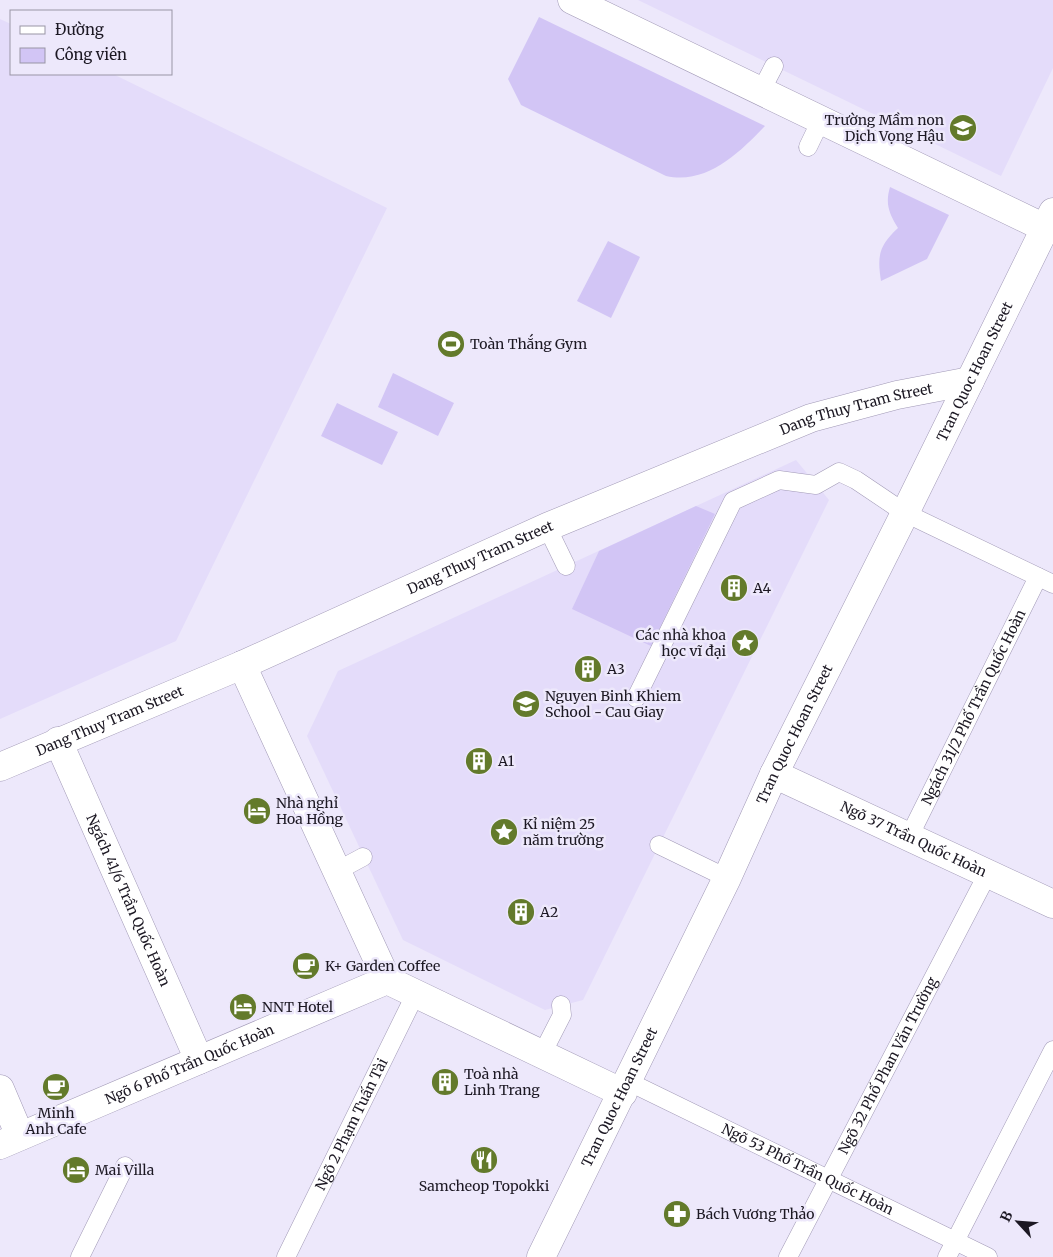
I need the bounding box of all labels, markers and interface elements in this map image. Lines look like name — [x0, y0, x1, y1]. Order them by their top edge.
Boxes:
legend — [10, 10, 172, 75]
text: Đường — [55, 20, 104, 39]
text: Công viên — [55, 45, 127, 64]
place label: Trường Mầm non Dịch Vọng Hậu — [825, 111, 944, 145]
school or university icon: Trường Mầm non Dịch Vọng Hậu — [948, 113, 978, 143]
street label: Tran Quoc Hoan Street — [933, 298, 1017, 444]
sports icon: Toàn Thắng Gym — [436, 329, 466, 359]
place label: Toàn Thắng Gym — [470, 333, 587, 353]
street label: Dang Thuy Tram Street — [777, 379, 935, 439]
street label: Dang Thuy Tram Street — [404, 516, 556, 598]
building icon: A4 — [719, 573, 749, 603]
place label: A4 — [752, 579, 772, 597]
street label: Ngách 31/2 Phố Trần Quốc Hoàn — [917, 606, 1030, 808]
place label: Các nhà khoa học vĩ đại — [636, 626, 726, 660]
place icon: Các nhà khoa học vĩ đại — [730, 628, 760, 658]
building icon: A3 — [573, 654, 603, 684]
place label: A3 — [606, 660, 625, 678]
street label: Tran Quoc Hoan Street — [753, 661, 837, 807]
street label: Dang Thuy Tram Street — [33, 682, 187, 760]
place label: Nguyen Binh Khiem School - Cau Giay — [545, 687, 681, 721]
school or university icon: Nguyen Binh Khiem School - Cau Giay — [511, 689, 541, 719]
building icon: A1 — [464, 746, 494, 776]
place label: A1 — [497, 752, 514, 770]
place label: Nhà nghỉ Hoa Hồng — [276, 794, 343, 828]
hotel icon: Nhà nghỉ Hoa Hồng — [242, 796, 272, 826]
street label: Ngõ 37 Trần Quốc Hoàn — [838, 797, 990, 881]
street label: Ngách 41/6 Trần Quốc Hoàn — [82, 811, 174, 989]
place label: Kỉ niệm 25 năm trường — [523, 815, 604, 849]
place icon: Kỉ niệm 25 năm trường — [489, 817, 519, 847]
building icon: A2 — [506, 897, 536, 927]
place label: A2 — [539, 903, 558, 921]
cafe icon: K+ Garden Coffee — [291, 951, 321, 981]
place label: K+ Garden Coffee — [325, 957, 440, 975]
street label: Ngõ 32 Phố Phan Văn Trường — [834, 973, 942, 1157]
hotel icon: NNT Hotel — [228, 992, 258, 1022]
place label: NNT Hotel — [262, 998, 334, 1016]
street label: Ngõ 6 Phố Trần Quốc Hoàn — [102, 1020, 277, 1108]
street label: Tran Quoc Hoan Street — [578, 1024, 662, 1170]
street label: Ngõ 2 Phạm Tuấn Tài — [311, 1055, 392, 1193]
place label: Toà nhà Linh Trang — [464, 1065, 540, 1099]
building icon: Toà nhà Linh Trang — [430, 1067, 460, 1097]
cafe icon: Minh Anh Cafe — [41, 1072, 71, 1102]
place label: Minh Anh Cafe — [25, 1104, 86, 1138]
street label: Ngõ 53 Phố Trần Quốc Hoàn — [719, 1120, 897, 1219]
restaurant icon: Samcheop Topokki — [469, 1145, 499, 1175]
hotel icon: Mai Villa — [61, 1155, 91, 1185]
place label: Mai Villa — [95, 1161, 155, 1179]
place label: Samcheop Topokki — [419, 1177, 550, 1195]
north arrow — [993, 1197, 1043, 1247]
pharmacy icon: Bách Vương Thảo — [662, 1199, 692, 1229]
place label: Bách Vương Thảo — [696, 1205, 814, 1223]
text: B — [996, 1208, 1017, 1225]

